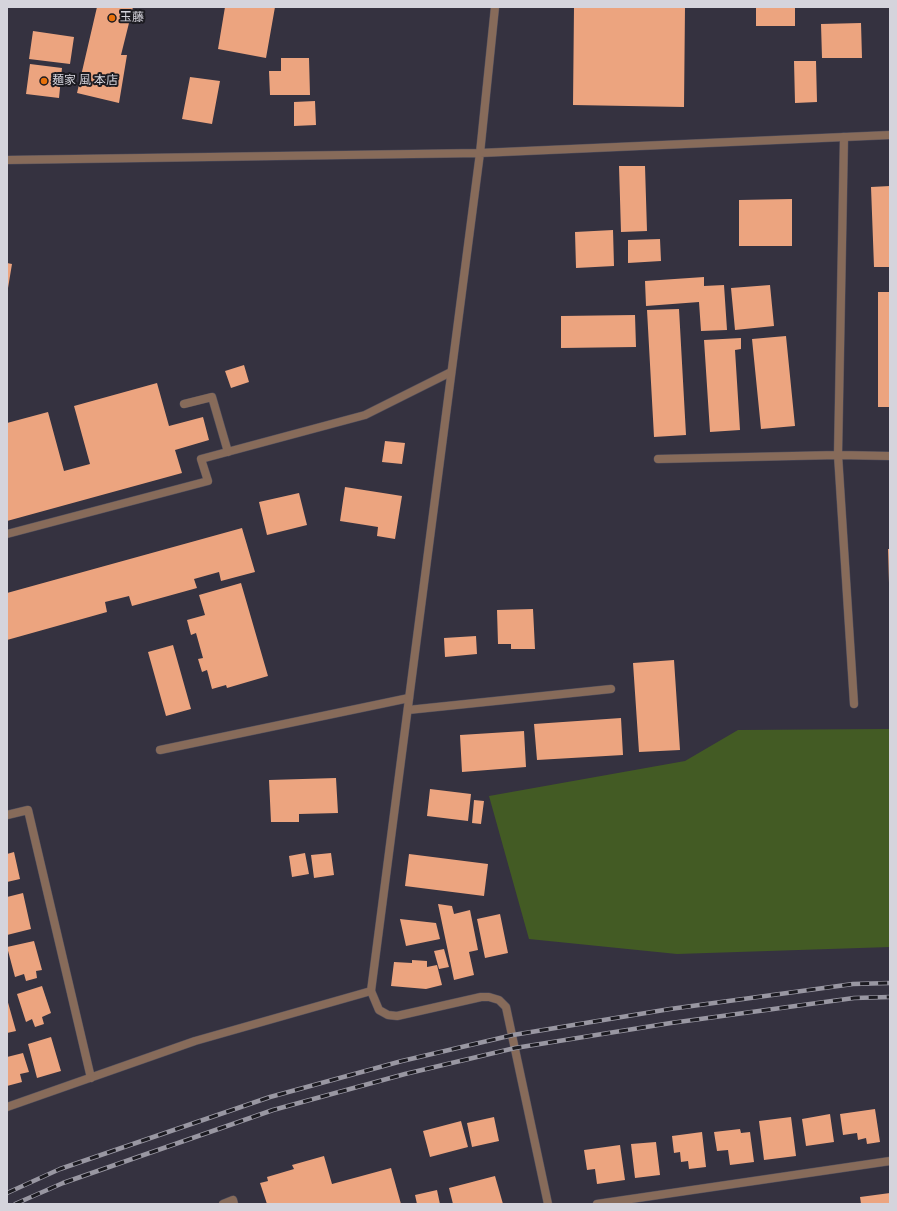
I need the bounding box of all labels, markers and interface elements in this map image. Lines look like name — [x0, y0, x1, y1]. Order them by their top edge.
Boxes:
place label: 玉藤 — [120, 11, 144, 25]
marker: 玉藤 — [107, 13, 117, 23]
place label: 麺家 風 本店 — [52, 74, 118, 88]
marker: 麺家 風 本店 — [39, 76, 49, 86]

